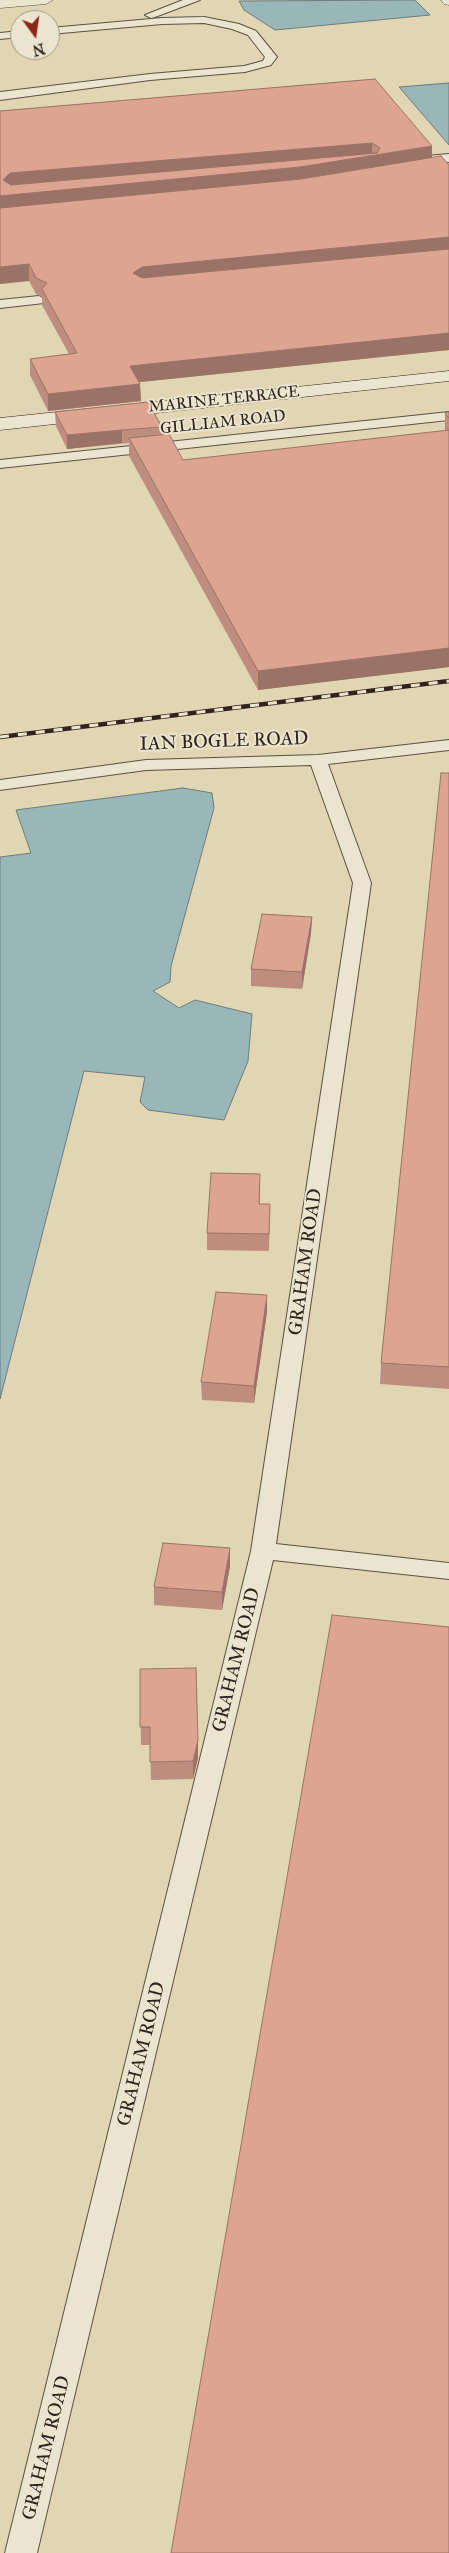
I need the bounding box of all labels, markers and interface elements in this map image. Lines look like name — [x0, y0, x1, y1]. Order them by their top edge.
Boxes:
north arrow — [10, 10, 60, 60]
text: N — [31, 39, 46, 59]
street label: MARINE TERRACE — [148, 383, 300, 417]
street label: GILLIAM ROAD — [159, 407, 287, 439]
street label: IAN BOGLE ROAD — [139, 728, 309, 756]
street label: GRAHAM ROAD — [284, 1187, 328, 1337]
street label: GRAHAM ROAD — [208, 1585, 266, 1735]
street label: GRAHAM ROAD — [113, 1979, 171, 2129]
street label: GRAHAM ROAD — [18, 2373, 76, 2523]

